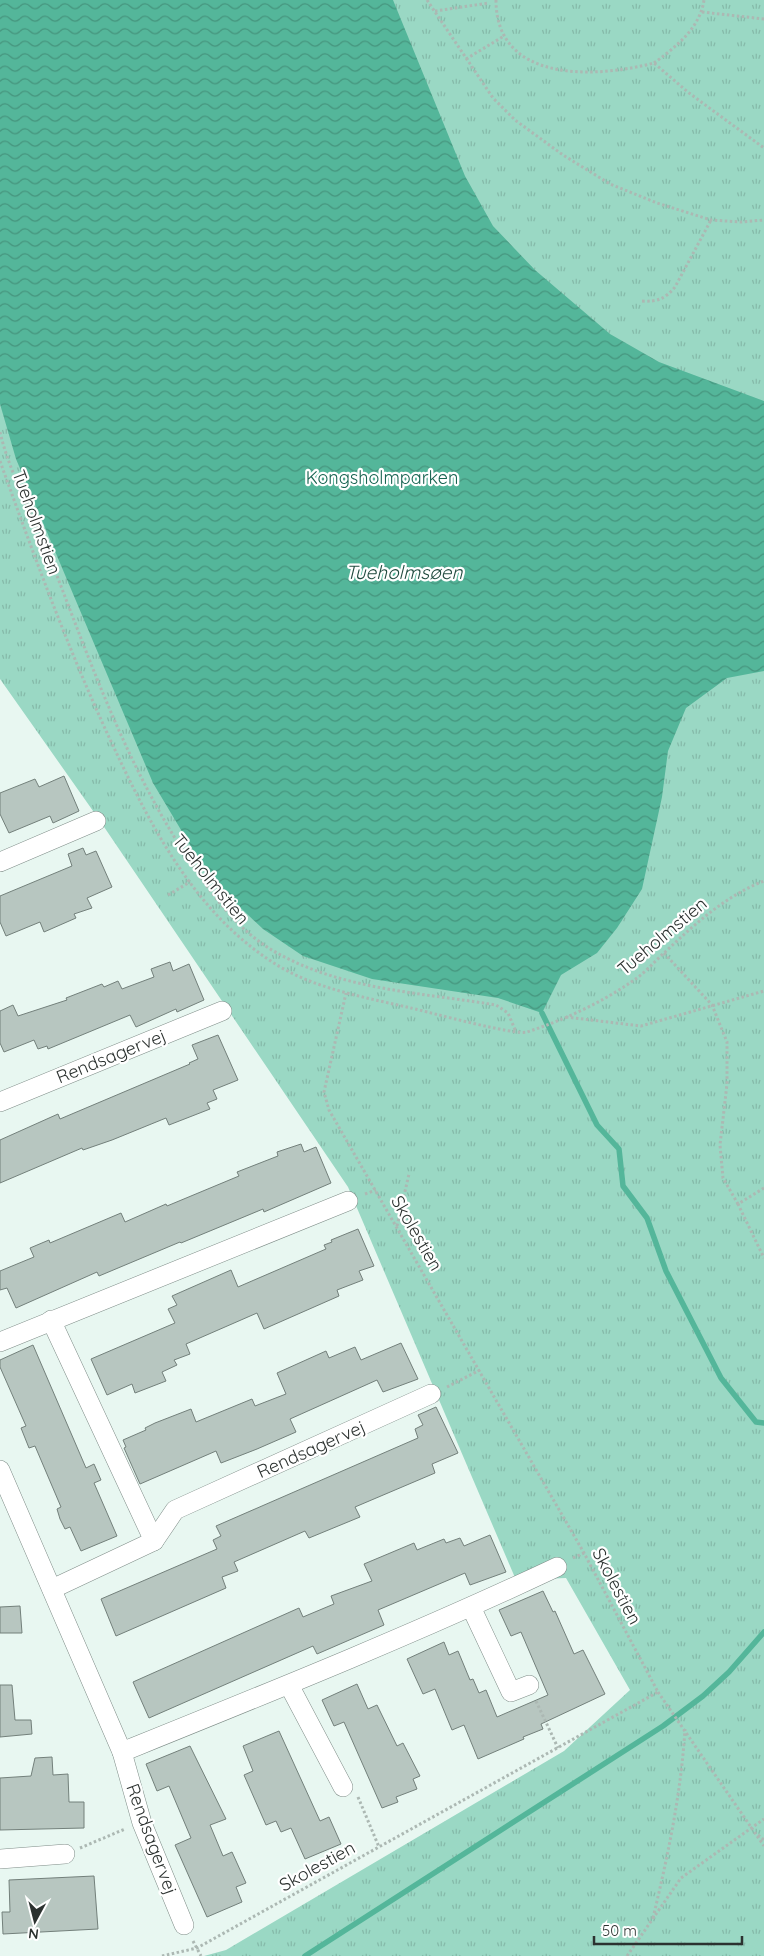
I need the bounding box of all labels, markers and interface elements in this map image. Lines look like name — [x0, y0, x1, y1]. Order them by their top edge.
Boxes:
park label: Kongsholmparken — [306, 466, 458, 489]
street label: Tueholmstien — [7, 467, 67, 577]
water label: Tueholmsøen — [346, 560, 463, 584]
street label: Tueholmstien — [168, 829, 254, 929]
street label: Tueholmstien — [613, 892, 711, 980]
street label: Rendsagervej — [53, 1024, 169, 1088]
street label: Skolestien — [386, 1191, 448, 1275]
street label: Rendsagervej — [253, 1415, 369, 1483]
street label: Skolestien — [587, 1544, 647, 1628]
street label: Rendsagervej — [121, 1780, 183, 1898]
street label: Skolestien — [275, 1836, 359, 1896]
north arrow — [10, 1896, 60, 1946]
scale bar — [594, 1914, 742, 1946]
text: 50 m — [602, 1921, 637, 1940]
text: N — [27, 1924, 40, 1943]

